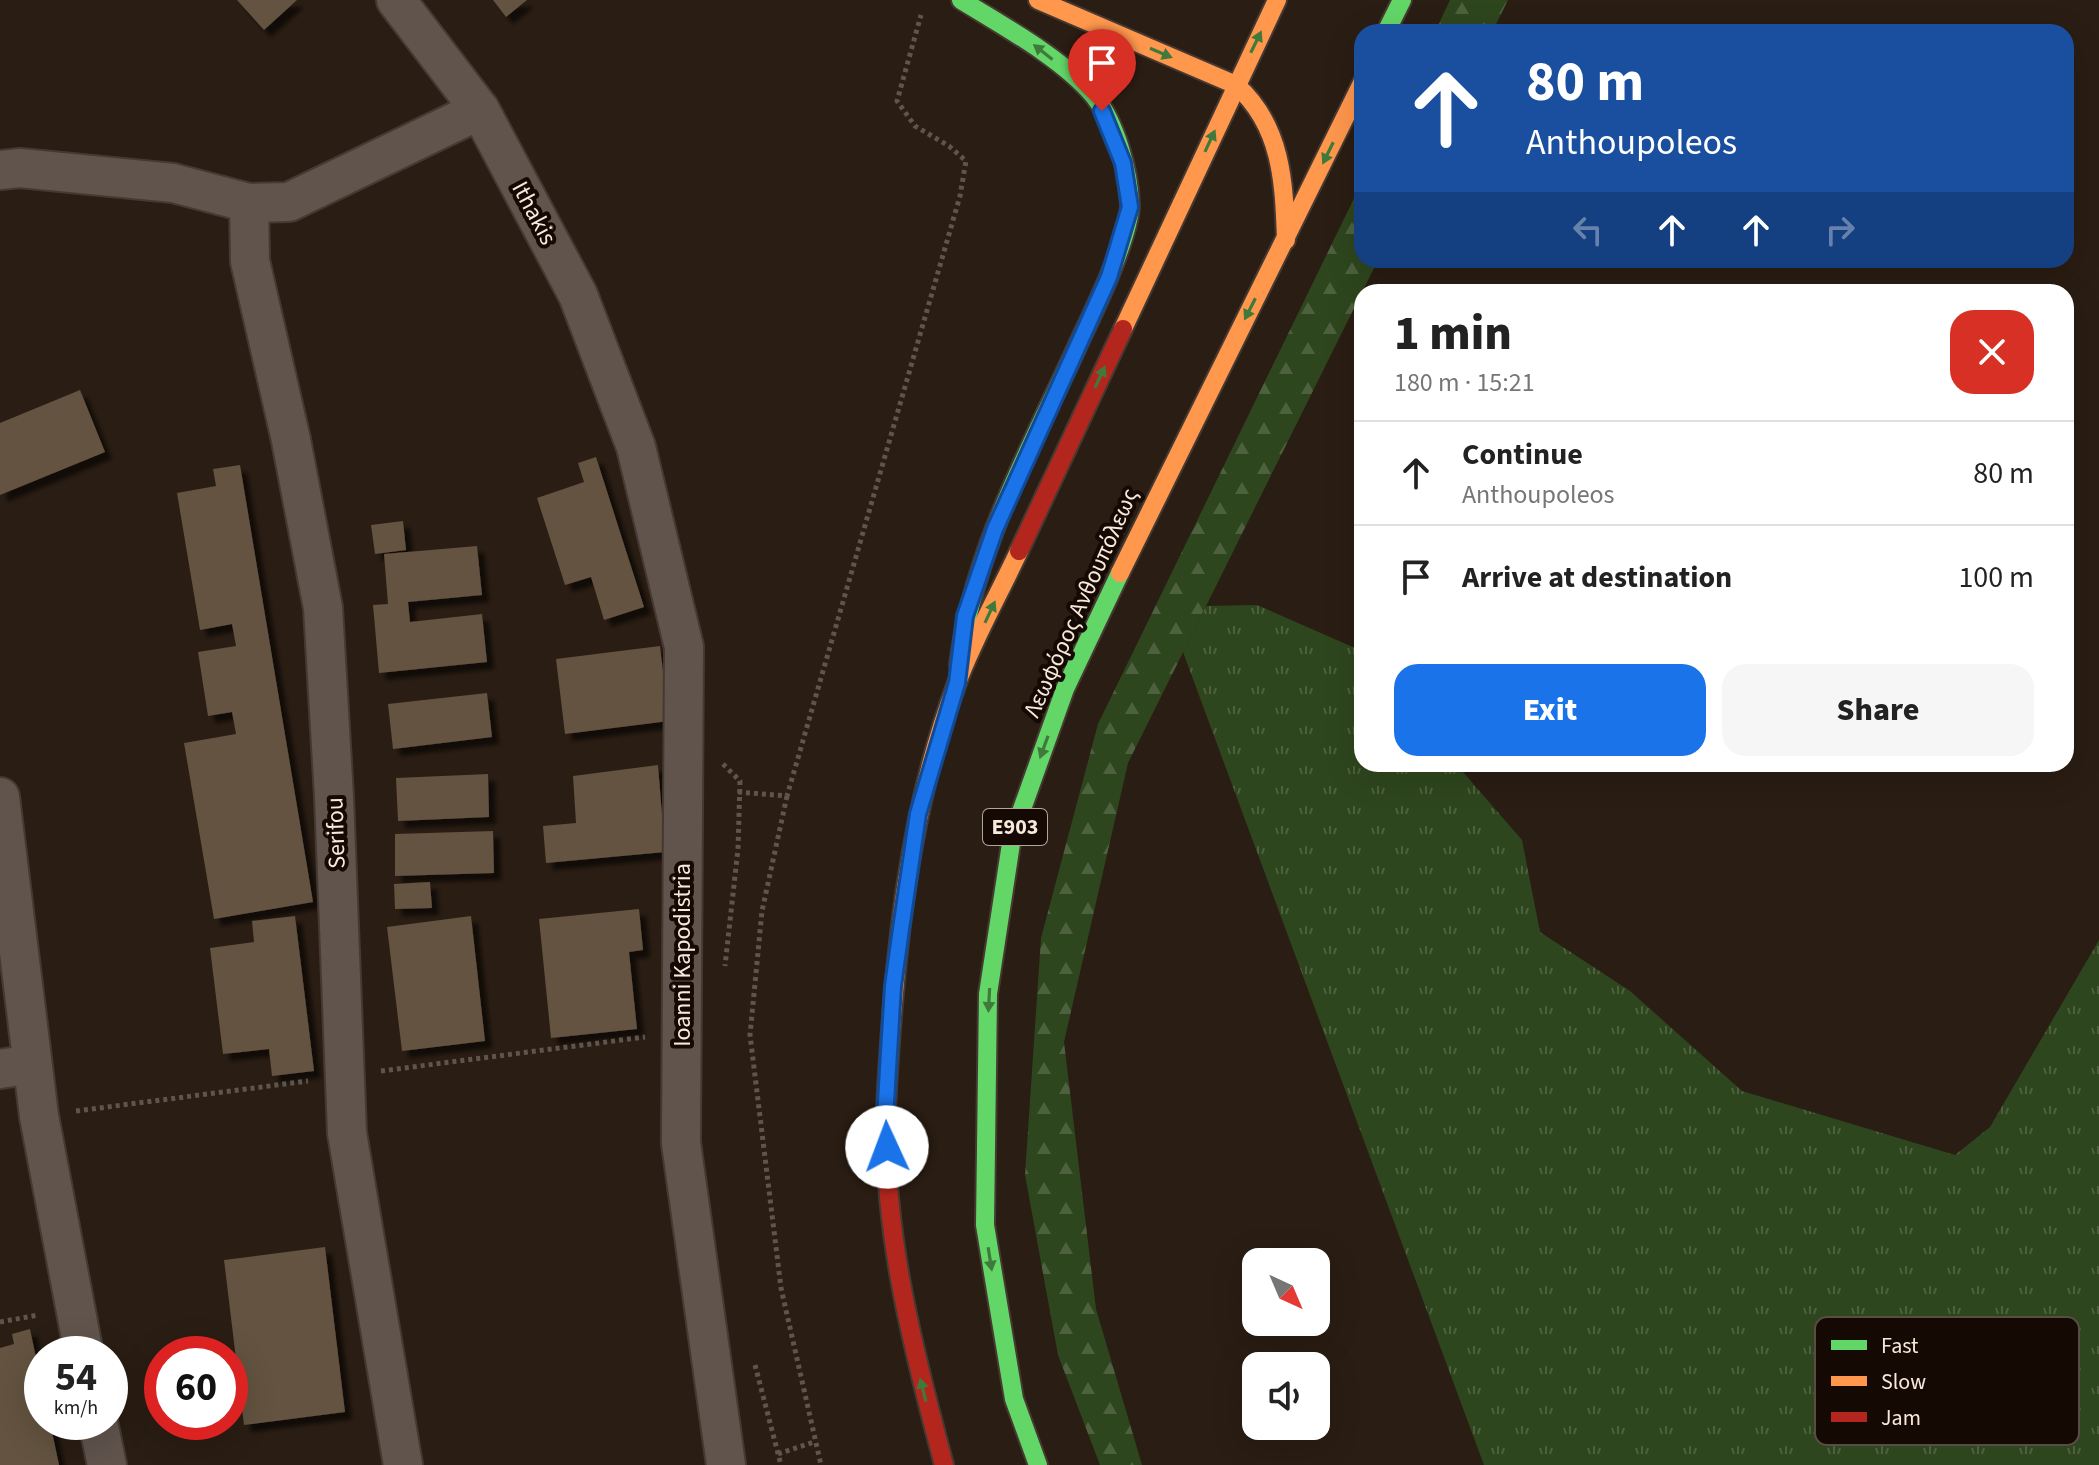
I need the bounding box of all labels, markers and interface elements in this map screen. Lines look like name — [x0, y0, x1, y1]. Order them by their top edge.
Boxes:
pin — [1068, 29, 1136, 111]
one-way arrow — [1249, 31, 1263, 54]
icon: arrive — [1080, 41, 1124, 85]
text: 80 m — [1526, 43, 1644, 122]
one-way arrow — [1033, 44, 1053, 61]
one-way arrow — [1150, 46, 1173, 59]
icon: ahead — [1394, 56, 1498, 160]
text: Anthoupoleos — [1526, 117, 1737, 168]
one-way arrow — [1203, 130, 1217, 153]
one-way arrow — [1321, 141, 1335, 164]
street label: Ithakis — [503, 175, 565, 251]
icon: left — [1566, 208, 1610, 252]
icon: ahead — [1650, 208, 1694, 252]
icon: ahead — [1734, 208, 1778, 252]
icon: right — [1818, 208, 1862, 252]
one-way arrow — [1243, 298, 1257, 321]
text: 1 min — [1394, 300, 1512, 368]
button: close — [1950, 310, 2034, 394]
text: 180 m · 15:21 — [1394, 364, 1535, 401]
one-way arrow — [1093, 365, 1106, 388]
text: Continue — [1462, 433, 1583, 476]
icon: ahead — [1394, 451, 1438, 495]
text: 80 m — [1973, 452, 2034, 495]
text: Anthoupoleos — [1462, 476, 1615, 513]
street label: Λεωφόρος Ανθουπόλεως — [1015, 483, 1147, 723]
icon: arrive — [1394, 555, 1438, 599]
text: Arrive at destination — [1462, 556, 1732, 599]
text: 100 m — [1958, 556, 2034, 599]
one-way arrow — [983, 601, 996, 624]
button: Exit — [1394, 664, 1706, 756]
button: Share — [1722, 664, 2034, 756]
one-way arrow — [1037, 735, 1050, 759]
street label: Serifou — [317, 797, 355, 869]
road number: E903 — [983, 809, 1047, 845]
street label: Ioanni Kapodistria — [665, 863, 700, 1047]
one-way arrow — [982, 988, 995, 1013]
position arrow — [845, 1105, 929, 1189]
one-way arrow — [985, 1247, 997, 1272]
north arrow — [1242, 1248, 1330, 1336]
map controls — [1242, 1248, 1330, 1440]
legend — [1815, 1317, 2079, 1445]
text: Fast — [1881, 1330, 1919, 1362]
speed limit sign: 60 — [144, 1336, 248, 1440]
text: 54 — [55, 1349, 97, 1406]
button: sound — [1242, 1352, 1330, 1440]
text: Slow — [1881, 1366, 1926, 1398]
one-way arrow — [916, 1378, 928, 1403]
text: km/h — [54, 1394, 98, 1422]
text: Jam — [1881, 1402, 1921, 1434]

